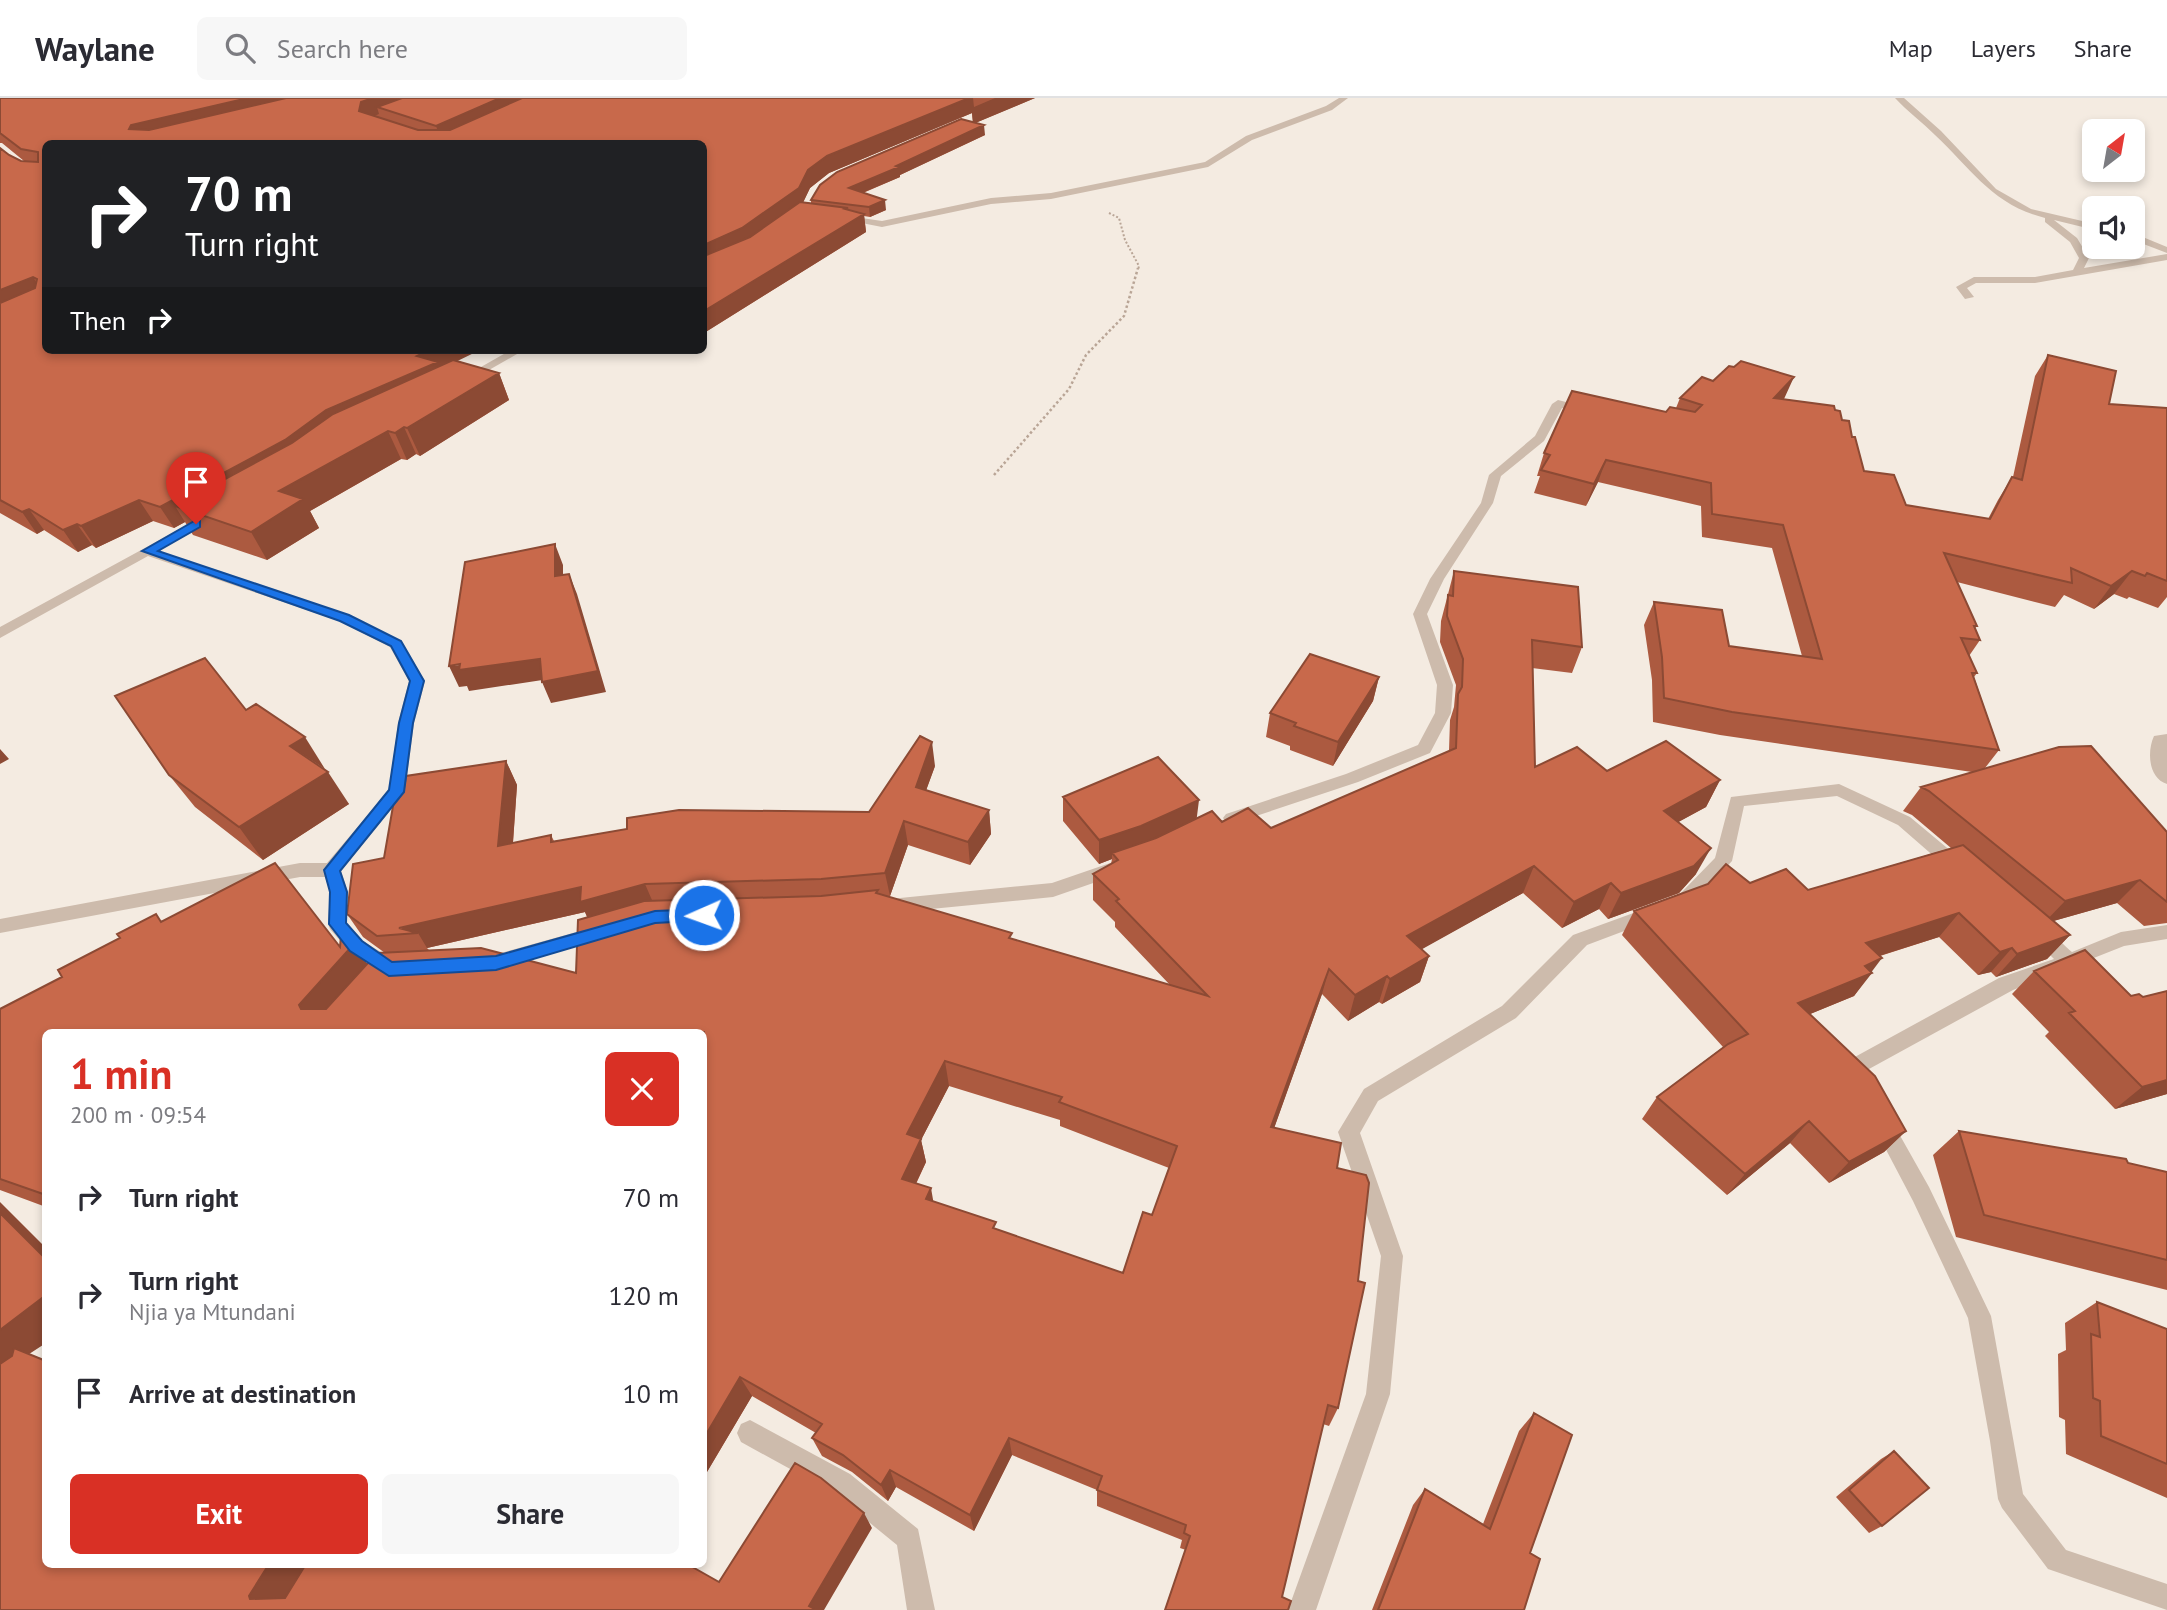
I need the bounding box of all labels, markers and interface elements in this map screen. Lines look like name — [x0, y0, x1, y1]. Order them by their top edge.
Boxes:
search box — [197, 17, 687, 80]
text: Waylane — [35, 27, 155, 70]
icon: search — [221, 29, 259, 67]
text: Search here — [277, 32, 408, 65]
text: Map — [1889, 33, 1933, 64]
text: Layers — [1971, 33, 2036, 64]
text: Share — [2074, 33, 2132, 64]
north arrow — [2082, 119, 2146, 182]
map controls — [2082, 119, 2145, 259]
text: 70 m — [185, 161, 292, 225]
icon: right — [70, 168, 161, 259]
button: sound — [2082, 196, 2145, 259]
text: Turn right — [185, 223, 319, 265]
icon: right — [140, 301, 178, 339]
text: Then — [70, 304, 126, 337]
pin — [166, 452, 226, 524]
icon: arrive — [177, 463, 215, 501]
position arrow — [667, 878, 741, 952]
text: 1 min — [70, 1046, 172, 1101]
button: close — [605, 1052, 679, 1126]
text: 200 m · 09:54 — [70, 1100, 206, 1129]
icon: right — [70, 1178, 108, 1216]
text: Turn right — [129, 1181, 238, 1214]
text: 70 m — [623, 1181, 679, 1214]
text: Turn right — [129, 1264, 238, 1297]
icon: right — [70, 1276, 108, 1314]
text: 120 m — [608, 1279, 679, 1312]
text: Njia ya Mtundani — [129, 1297, 296, 1326]
icon: arrive — [70, 1374, 108, 1412]
text: Arrive at destination — [129, 1377, 356, 1410]
text: 10 m — [623, 1377, 679, 1410]
button: Exit — [70, 1474, 368, 1554]
button: Share — [382, 1474, 679, 1554]

